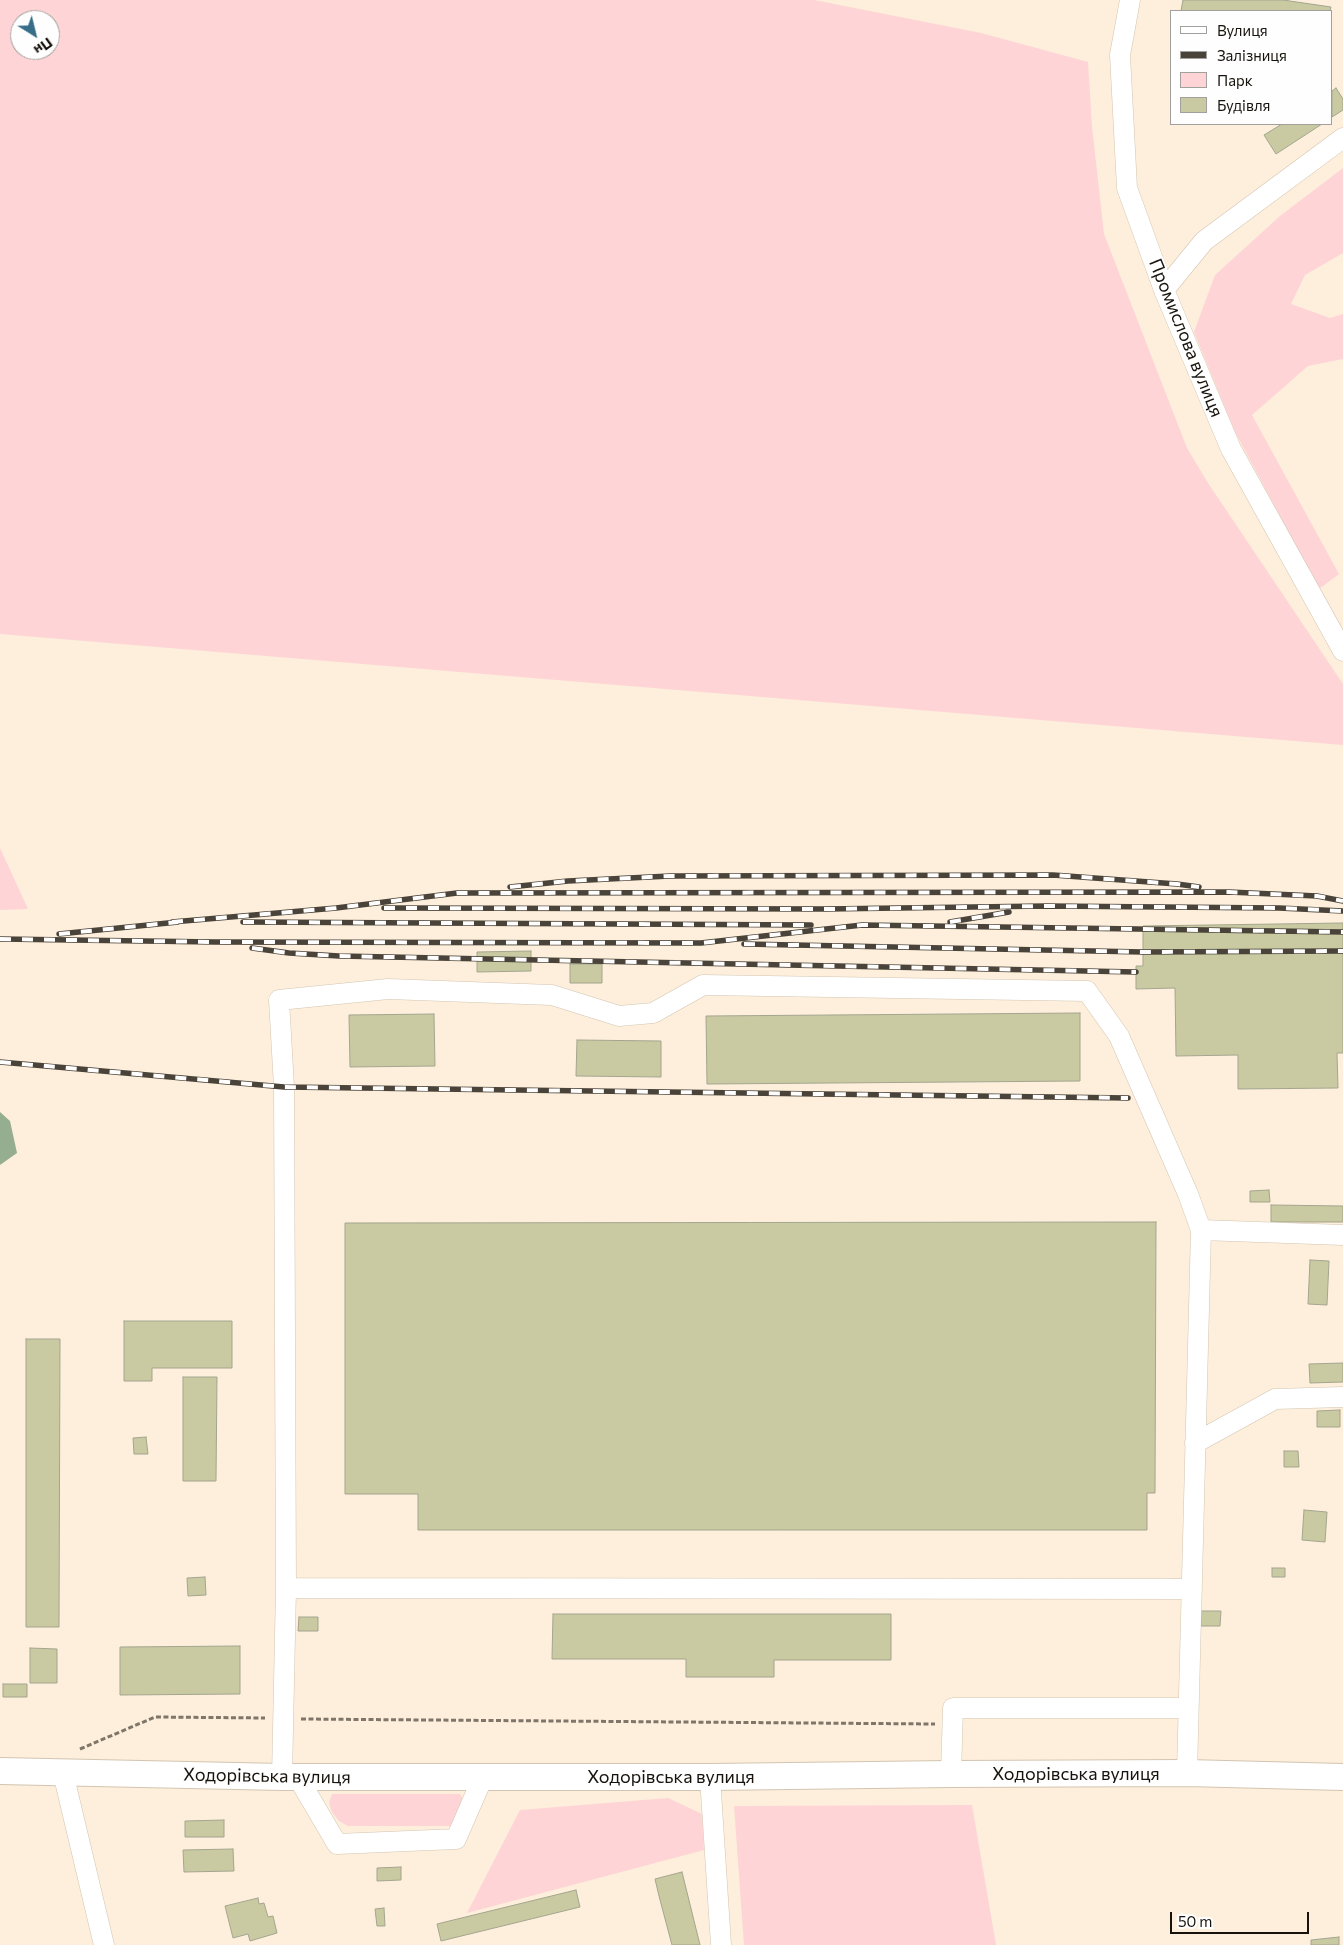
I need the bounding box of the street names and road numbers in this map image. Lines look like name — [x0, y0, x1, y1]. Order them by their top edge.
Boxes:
street label: Промислова вулиця — [1144, 256, 1228, 420]
street label: Ходорівська вулиця — [992, 1763, 1160, 1785]
street label: Ходорівська вулиця — [183, 1764, 351, 1788]
street label: Ходорівська вулиця — [587, 1766, 755, 1788]

